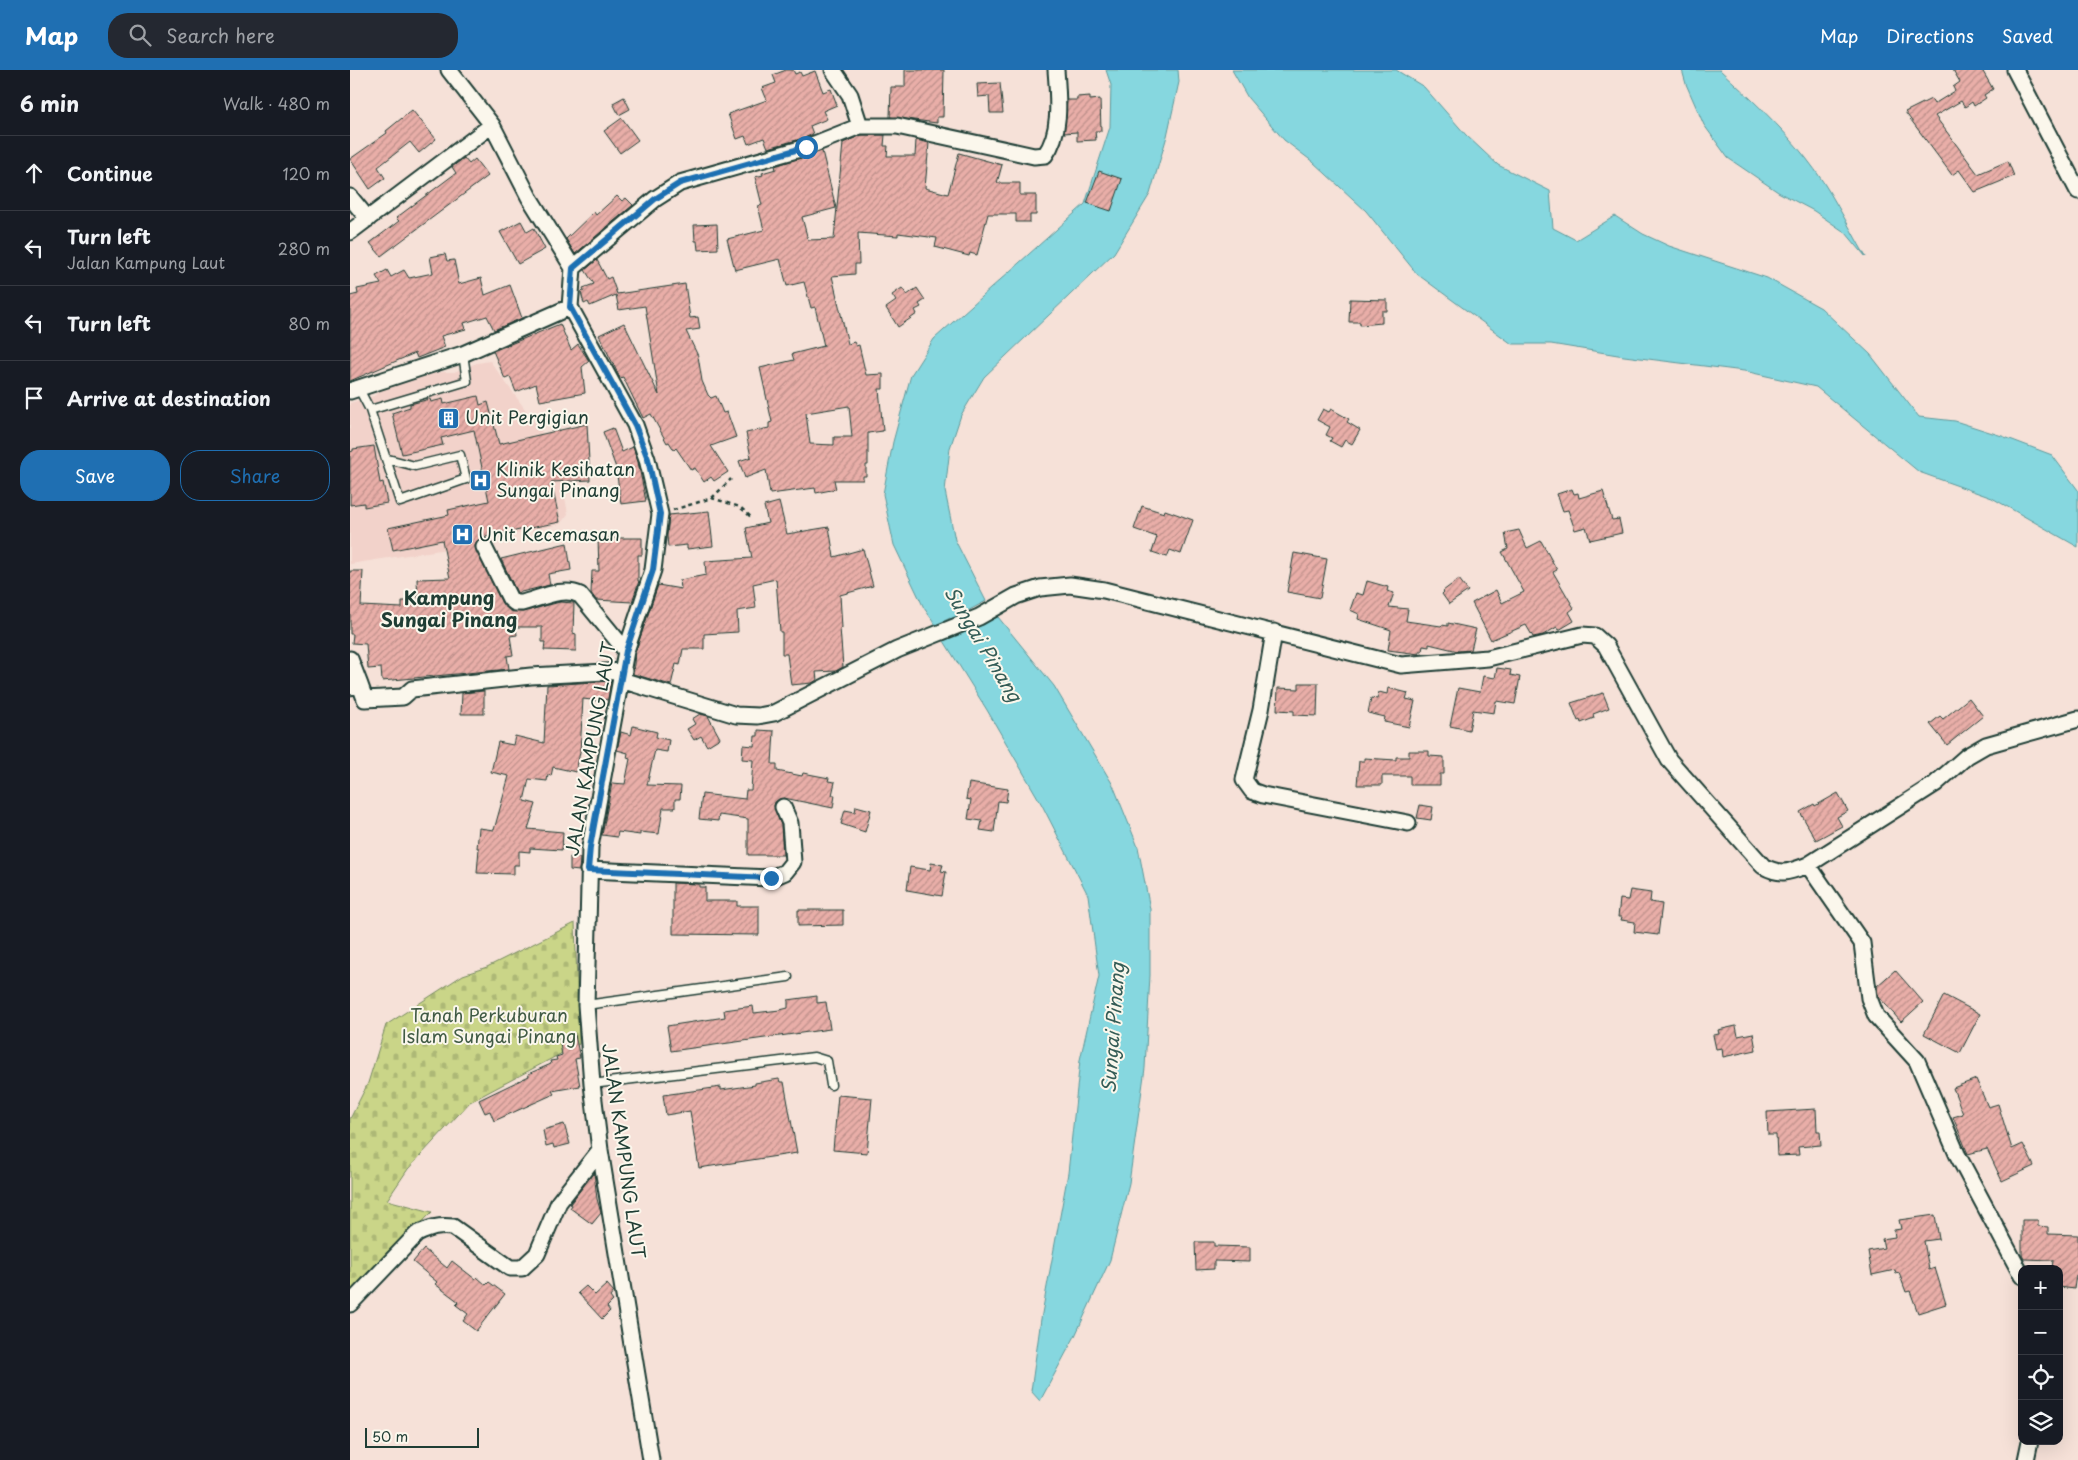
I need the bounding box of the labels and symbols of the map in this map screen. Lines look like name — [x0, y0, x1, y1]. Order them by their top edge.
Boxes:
route start — [795, 136, 818, 159]
place label: Unit Pergigian — [465, 403, 589, 430]
building icon: Unit Pergigian — [437, 406, 461, 430]
place label: Klinik Kesihatan Sungai Pinang — [496, 455, 635, 503]
hospital icon: Klinik Kesihatan Sungai Pinang — [468, 468, 492, 492]
place label: Unit Kecemasan — [478, 520, 620, 547]
hospital icon: Unit Kecemasan — [450, 523, 474, 547]
water label: Sungai Pinang — [938, 580, 1030, 707]
district label: Kampung Sungai Pinang — [381, 583, 517, 633]
street label: JALAN KAMPUNG LAUT — [557, 639, 622, 858]
route end — [760, 867, 783, 890]
water label: Sungai Pinang — [1093, 961, 1131, 1094]
park label: Tanah Perkuburan Islam Sungai Pinang — [402, 1001, 576, 1049]
street label: JALAN KAMPUNG LAUT — [596, 1041, 653, 1261]
scale bar — [365, 1425, 479, 1448]

